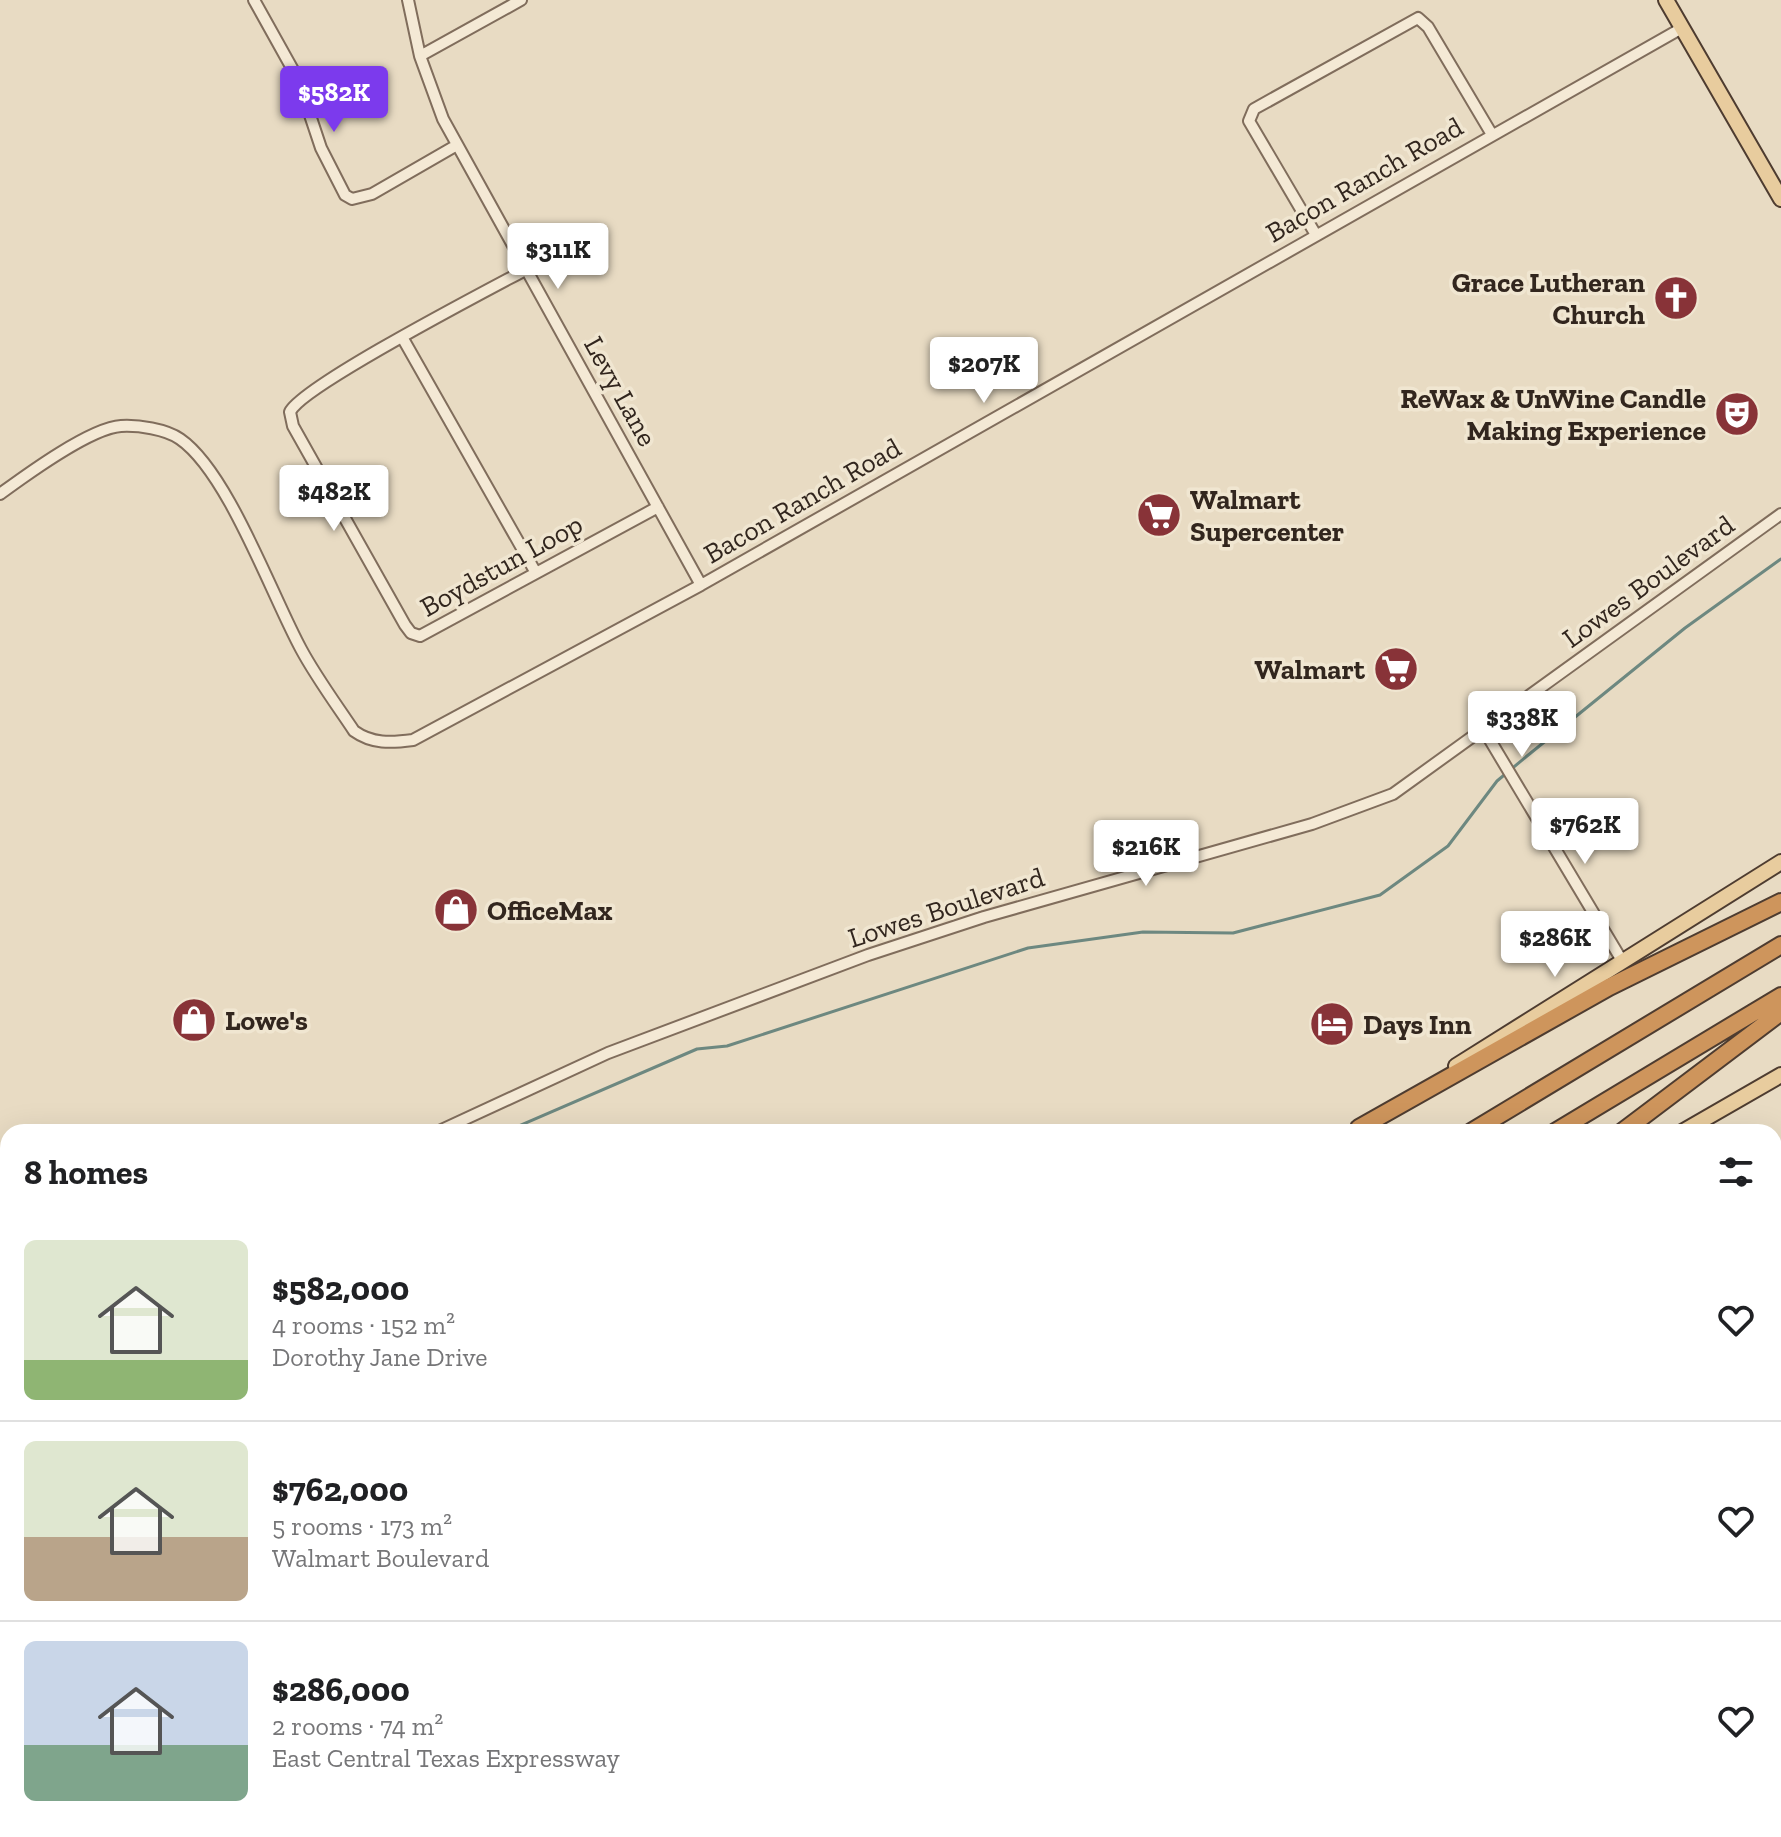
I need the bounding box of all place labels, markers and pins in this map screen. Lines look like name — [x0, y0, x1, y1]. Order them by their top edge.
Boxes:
pin: $582K — [278, 66, 390, 134]
pin: $311K — [502, 223, 614, 291]
place label: Grace Lutheran Church — [1452, 266, 1645, 331]
church icon: Grace Lutheran Church — [1652, 274, 1700, 322]
pin: $207K — [928, 337, 1040, 405]
place label: ReWax & UnWine Candle Making Experience — [1400, 382, 1706, 447]
theatre icon: ReWax & UnWine Candle Making Experience — [1713, 390, 1761, 438]
pin: $482K — [278, 465, 390, 533]
place label: Walmart Supercenter — [1190, 483, 1344, 548]
supermarket icon: Walmart Supercenter — [1135, 491, 1183, 539]
supermarket icon: Walmart — [1372, 645, 1420, 693]
place label: Walmart — [1254, 653, 1366, 686]
pin: $338K — [1466, 691, 1578, 759]
pin: $762K — [1529, 798, 1641, 866]
pin: $216K — [1090, 820, 1202, 888]
shop icon: OfficeMax — [432, 886, 480, 934]
place label: OfficeMax — [487, 894, 613, 927]
pin: $286K — [1499, 911, 1611, 979]
shop icon: Lowe's — [170, 996, 218, 1044]
hotel icon: Days Inn — [1308, 1000, 1356, 1048]
place label: Lowe's — [225, 1004, 308, 1037]
place label: Days Inn — [1363, 1008, 1472, 1041]

